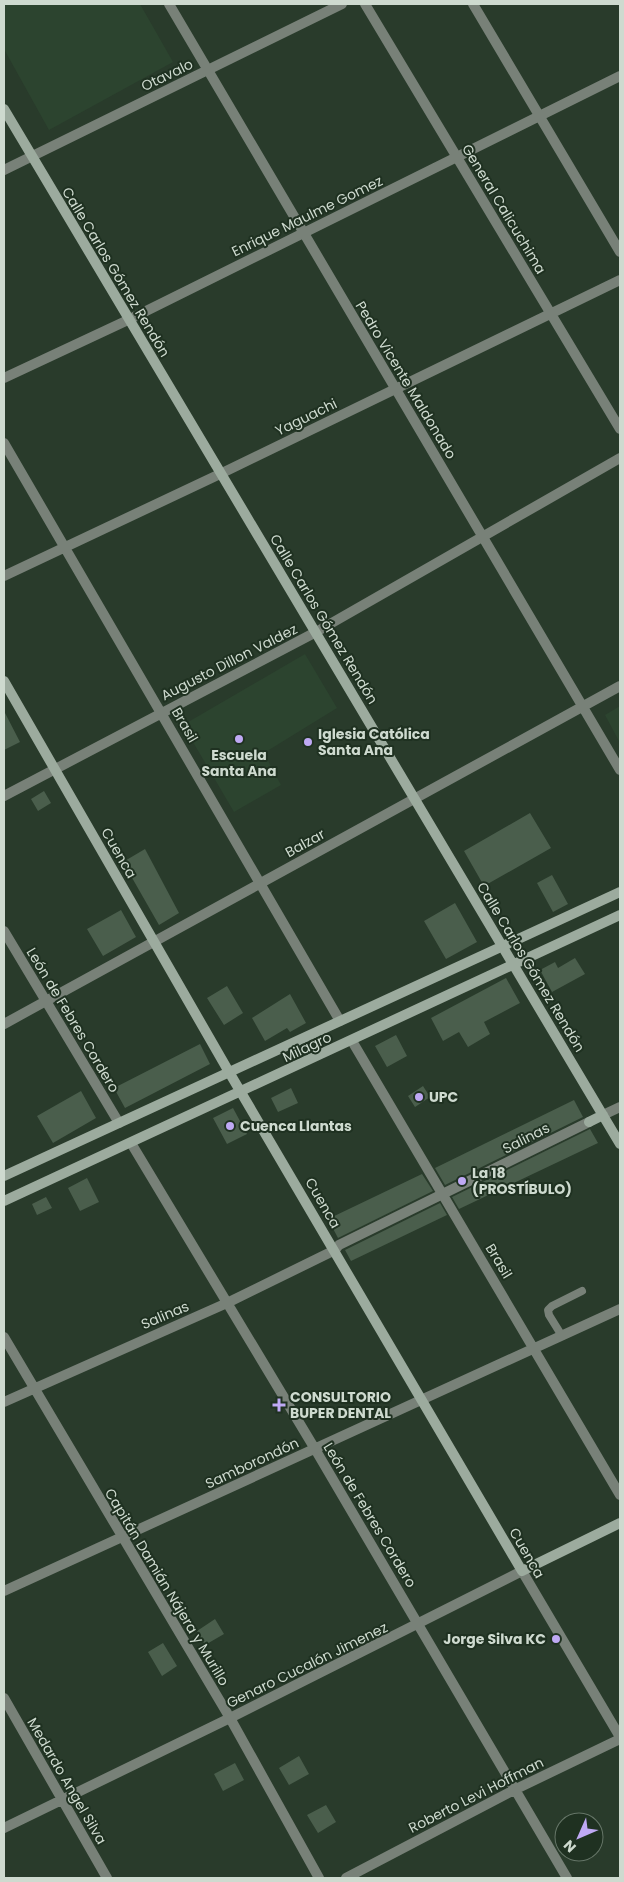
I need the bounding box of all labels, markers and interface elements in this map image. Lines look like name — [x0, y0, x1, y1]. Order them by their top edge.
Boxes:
street label: Otavalo — [138, 54, 196, 96]
street label: General Calicuchima — [457, 140, 551, 278]
street label: Enrique Maulme Gomez — [228, 171, 386, 261]
street label: Calle Carlos Gómez Rendón — [57, 183, 175, 361]
street label: Pedro Vicente Maldonado — [351, 297, 461, 463]
street label: Yaguachi — [272, 393, 340, 441]
street label: Calle Carlos Gómez Rendón — [265, 530, 383, 708]
street label: Augusto Dillon Valdez — [157, 619, 301, 705]
street label: Brasil — [167, 704, 203, 746]
place label: Iglesia Católica Santa Ana — [318, 724, 430, 760]
marker: Escuela Santa Ana — [233, 733, 245, 745]
marker: Iglesia Católica Santa Ana — [302, 736, 314, 748]
place label: Escuela Santa Ana — [202, 745, 276, 781]
street label: Cuenca — [96, 824, 142, 882]
street label: Balzar — [282, 824, 328, 862]
street label: Calle Carlos Gómez Rendón — [472, 878, 590, 1056]
street label: León de Febres Cordero — [22, 944, 124, 1096]
street label: Milagro — [279, 1027, 335, 1067]
place label: UPC — [429, 1087, 459, 1107]
marker: UPC — [413, 1091, 425, 1103]
place label: Cuenca Llantas — [240, 1116, 352, 1136]
street label: Salinas — [499, 1118, 553, 1158]
marker: Cuenca Llantas — [224, 1120, 236, 1132]
place label: La 18 (PROSTÍBULO) — [472, 1163, 572, 1199]
street label: Cuenca — [300, 1174, 346, 1232]
marker: La 18 (PROSTÍBULO) — [456, 1175, 468, 1187]
street label: Brasil — [481, 1240, 517, 1282]
street label: Salinas — [138, 1296, 192, 1334]
place label: CONSULTORIO BUPER DENTAL — [290, 1387, 391, 1423]
marker: CONSULTORIO BUPER DENTAL — [272, 1398, 286, 1412]
street label: Samborondón — [202, 1433, 302, 1493]
street label: León de Febres Cordero — [319, 1439, 421, 1591]
street label: Capitán Damián Nájera y Murillo — [100, 1485, 234, 1689]
street label: Cuenca — [504, 1524, 550, 1582]
street label: Genaro Cucalón Jimenez — [223, 1617, 391, 1713]
place label: Jorge Silva KC — [443, 1629, 546, 1649]
marker: Jorge Silva KC — [550, 1633, 562, 1645]
street label: Medardo Angel Silva — [23, 1714, 111, 1848]
street label: Roberto Levi Hoffman — [405, 1752, 547, 1838]
north arrow — [554, 1812, 604, 1862]
text: N — [559, 1835, 581, 1857]

